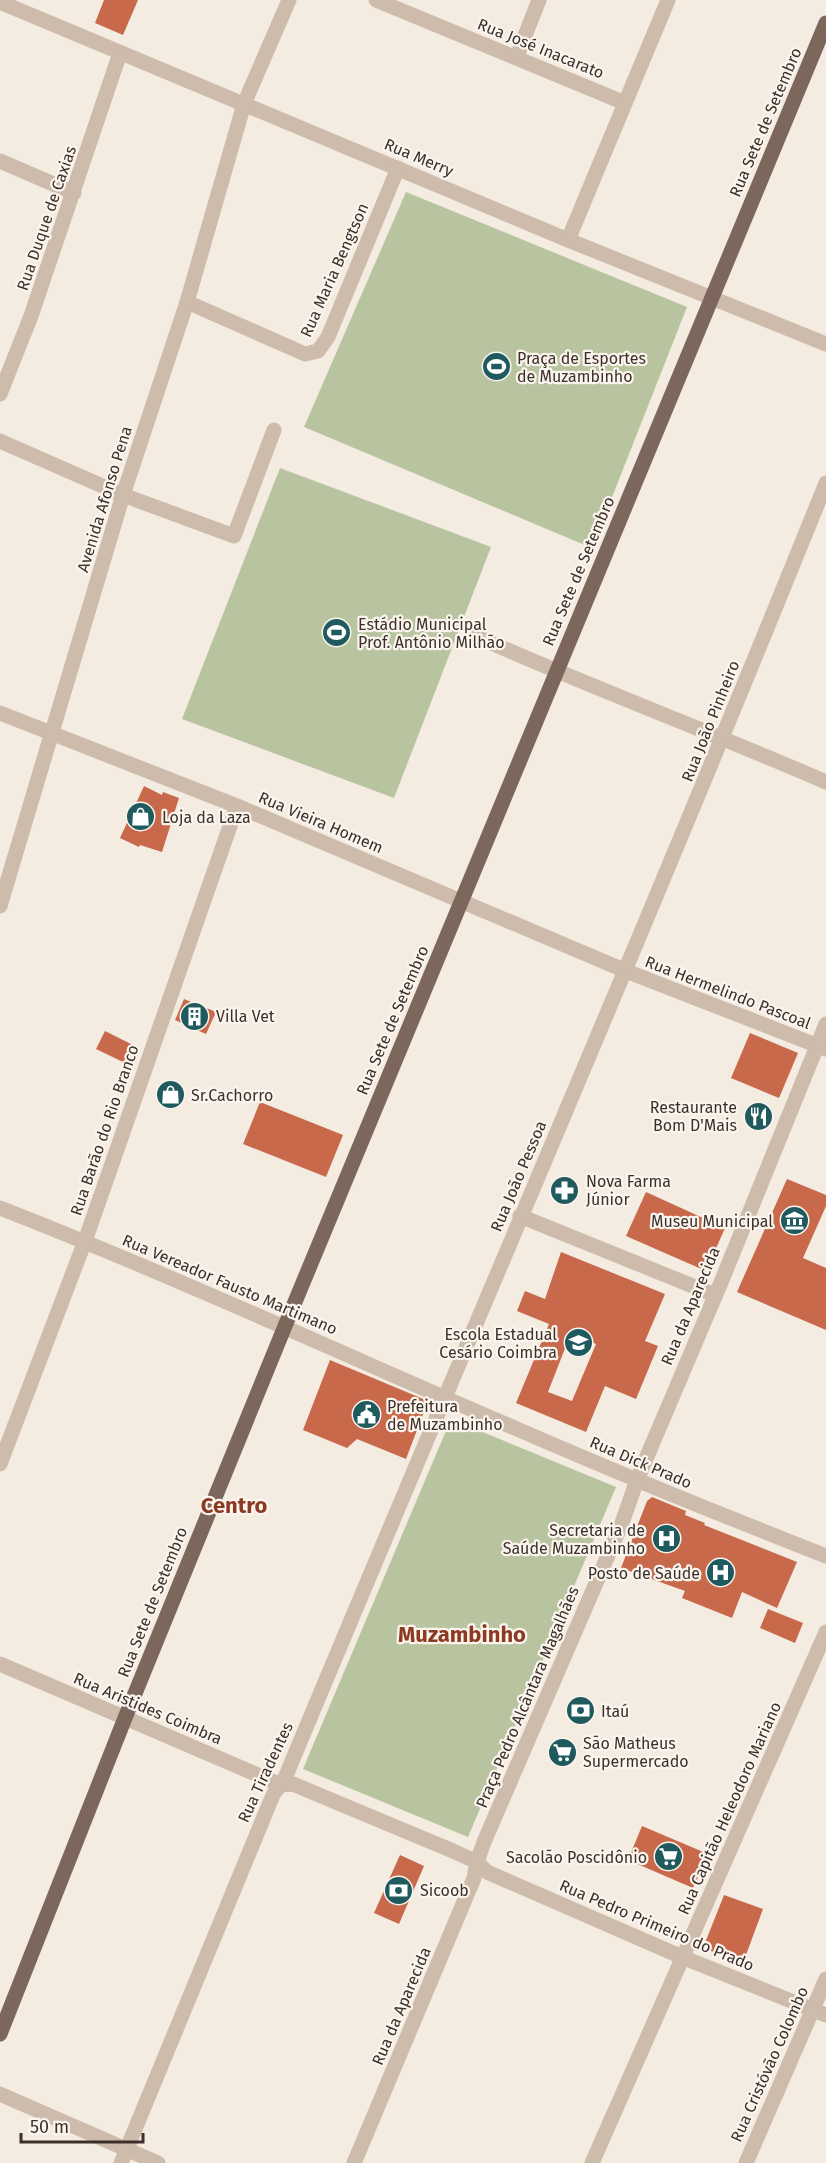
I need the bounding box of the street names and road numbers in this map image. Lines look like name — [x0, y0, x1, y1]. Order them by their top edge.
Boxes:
street label: Rua José Inacarato — [475, 14, 607, 83]
street label: Rua Sete de Setembro — [725, 45, 806, 200]
street label: Rua Merry — [381, 134, 456, 181]
street label: Rua Duque de Caxias — [13, 143, 80, 293]
street label: Rua Maria Bengtson — [296, 200, 373, 340]
street label: Avenida Afonso Pena — [73, 424, 136, 575]
street label: Rua Sete de Setembro — [538, 494, 619, 649]
street label: Rua João Pinheiro — [677, 658, 743, 785]
street label: Rua Vieira Homem — [256, 788, 386, 857]
street label: Rua Sete de Setembro — [352, 943, 433, 1098]
street label: Rua Hermelindo Pascoal — [642, 952, 814, 1033]
street label: Rua Barão do Rio Branco — [66, 1042, 143, 1218]
street label: Rua João Pessoa — [487, 1118, 550, 1234]
street label: Rua Vereador Fausto Martimano — [119, 1230, 340, 1338]
street label: Rua da Aparecida — [657, 1244, 724, 1368]
street label: Rua Dick Prado — [587, 1432, 695, 1493]
street label: Rua Sete de Setembro — [114, 1524, 191, 1680]
street label: Praça Pedro Alcântara Magalhães — [472, 1584, 584, 1811]
street label: Rua Aristides Coimbra — [71, 1669, 225, 1748]
street label: Rua Capitão Heleodoro Mariano — [674, 1699, 785, 1918]
street label: Rua Tiradentes — [234, 1719, 297, 1825]
street label: Rua Pedro Primeiro do Prado — [557, 1876, 757, 1975]
street label: Rua da Aparecida — [368, 1944, 435, 2068]
street label: Rua Cristóvão Colombo — [727, 1984, 812, 2145]

